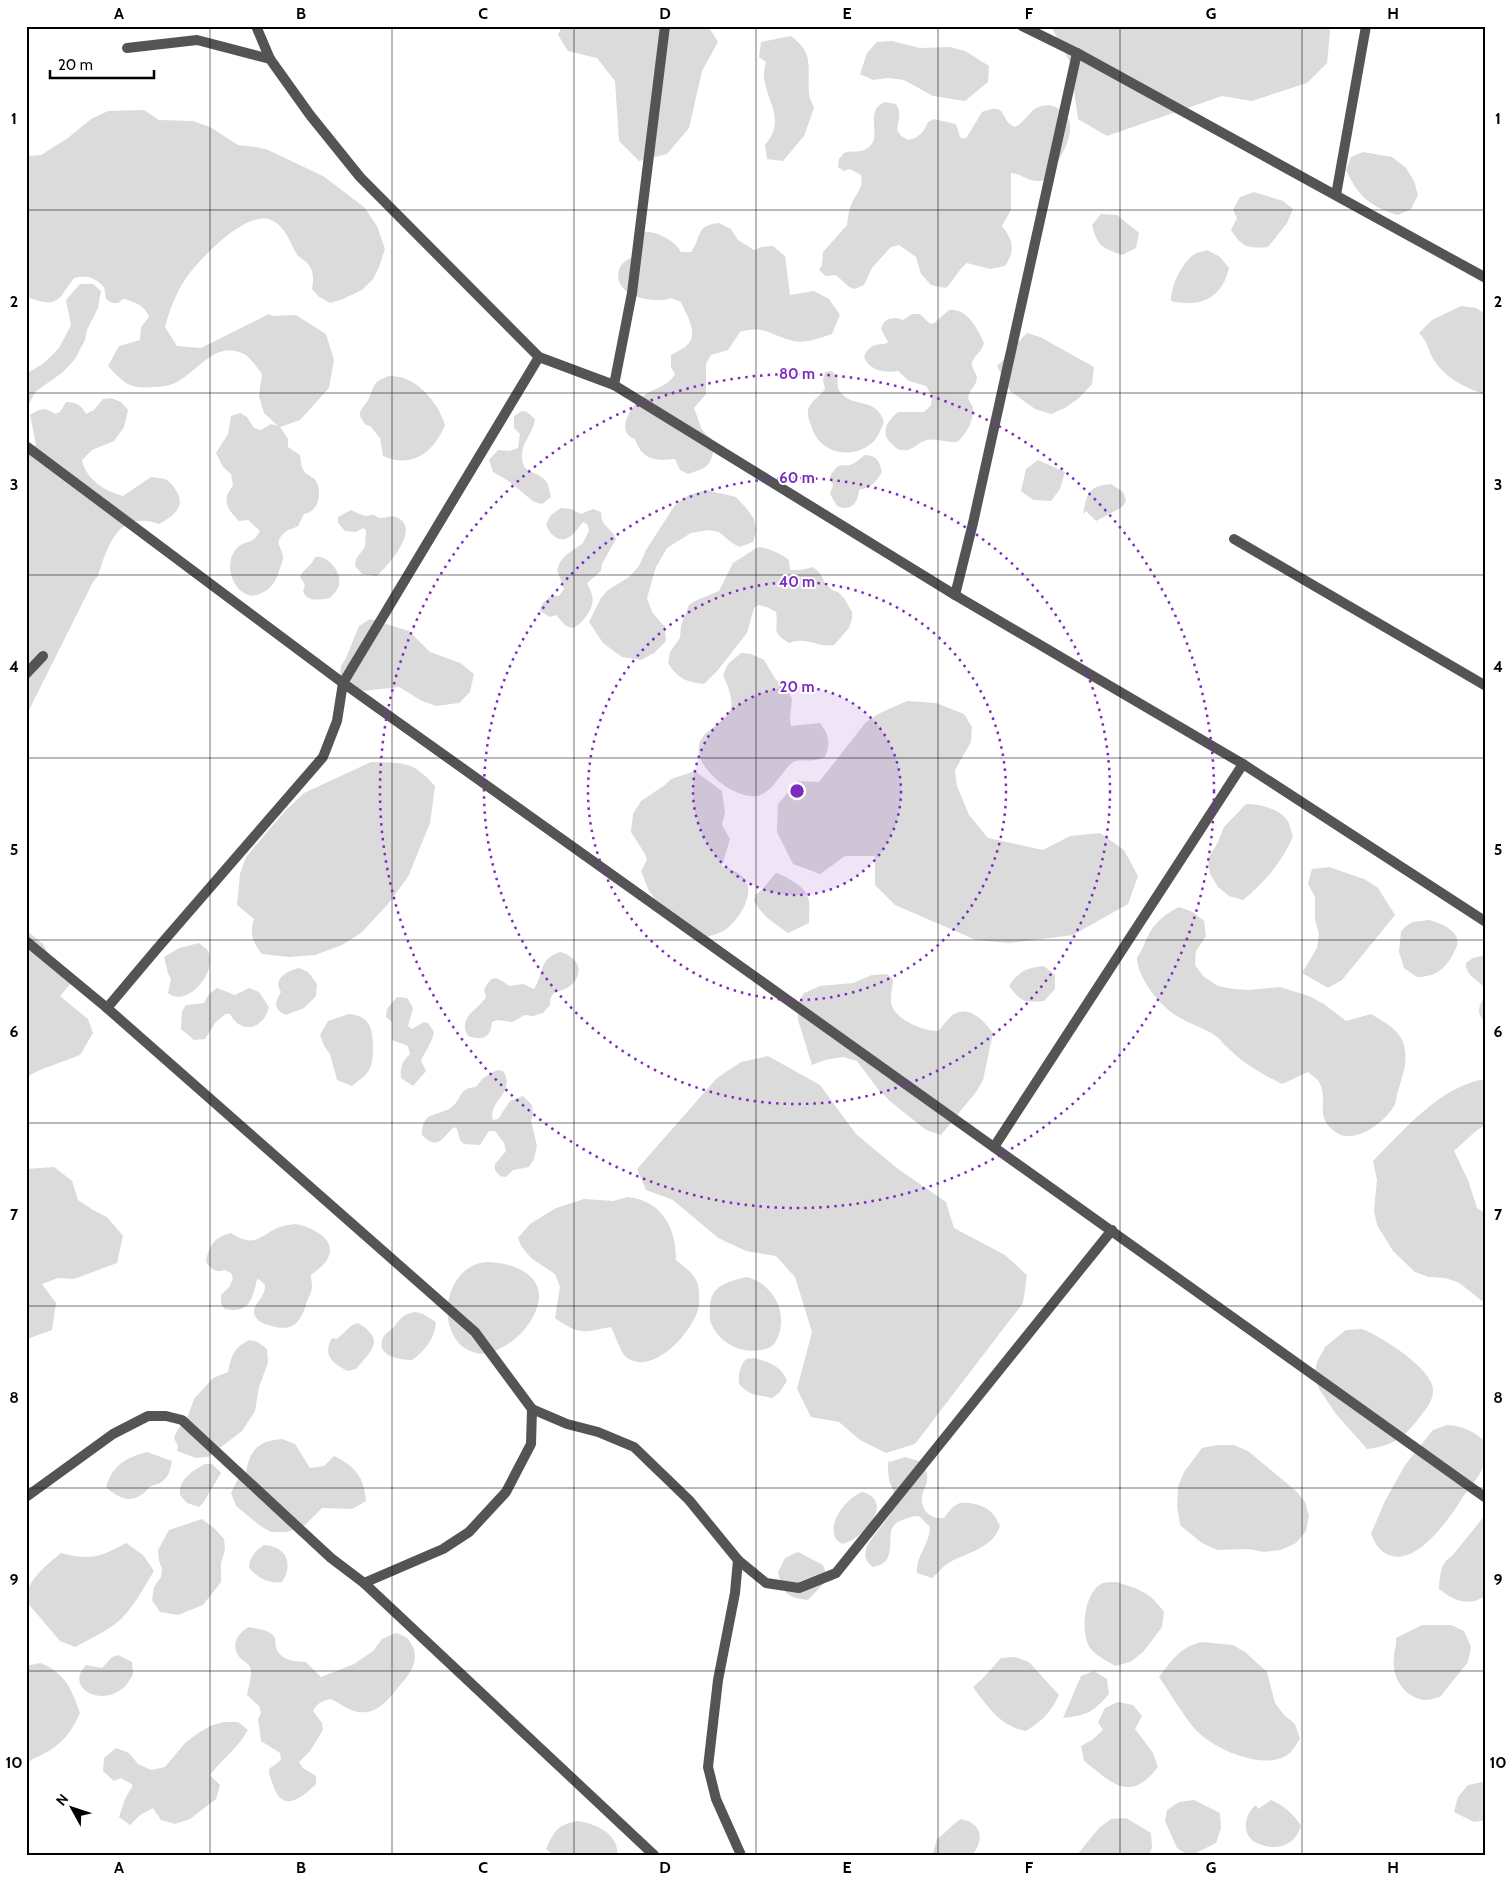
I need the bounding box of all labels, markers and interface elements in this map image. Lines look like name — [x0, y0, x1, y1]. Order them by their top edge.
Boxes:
text: A — [114, 4, 124, 23]
text: B — [296, 4, 306, 23]
text: C — [478, 4, 488, 23]
text: D — [659, 4, 671, 23]
text: E — [842, 4, 852, 23]
text: F — [1025, 4, 1034, 23]
text: G — [1206, 4, 1216, 23]
text: H — [1387, 4, 1399, 23]
scale bar — [50, 48, 154, 80]
text: 20 m — [58, 56, 93, 74]
text: 1 — [11, 109, 17, 128]
text: 1 — [1495, 109, 1501, 128]
text: 2 — [10, 292, 18, 311]
text: 2 — [1494, 292, 1502, 311]
text: 80 m — [779, 365, 815, 383]
text: 60 m — [779, 469, 815, 487]
text: 3 — [10, 475, 18, 494]
text: 3 — [1494, 475, 1502, 494]
text: 40 m — [779, 573, 815, 591]
text: 4 — [9, 657, 19, 676]
text: 4 — [1493, 657, 1503, 676]
text: 20 m — [780, 678, 814, 696]
centre of rings — [788, 782, 806, 800]
text: 5 — [10, 840, 18, 859]
text: 5 — [1494, 840, 1502, 859]
text: 6 — [10, 1022, 19, 1041]
text: 6 — [1494, 1022, 1503, 1041]
text: 7 — [10, 1205, 19, 1224]
text: 7 — [1494, 1205, 1503, 1224]
text: 8 — [9, 1388, 19, 1407]
text: 8 — [1493, 1388, 1503, 1407]
text: 9 — [10, 1570, 19, 1589]
text: 9 — [1494, 1570, 1503, 1589]
text: 10 — [5, 1753, 23, 1772]
text: 10 — [1489, 1753, 1507, 1772]
north arrow — [48, 1784, 98, 1834]
text: N — [52, 1790, 72, 1809]
text: A — [114, 1858, 124, 1877]
text: B — [296, 1858, 306, 1877]
text: C — [478, 1858, 488, 1877]
text: D — [659, 1858, 671, 1877]
text: E — [842, 1858, 852, 1877]
text: F — [1025, 1858, 1034, 1877]
text: G — [1206, 1858, 1216, 1877]
text: H — [1387, 1858, 1399, 1877]

